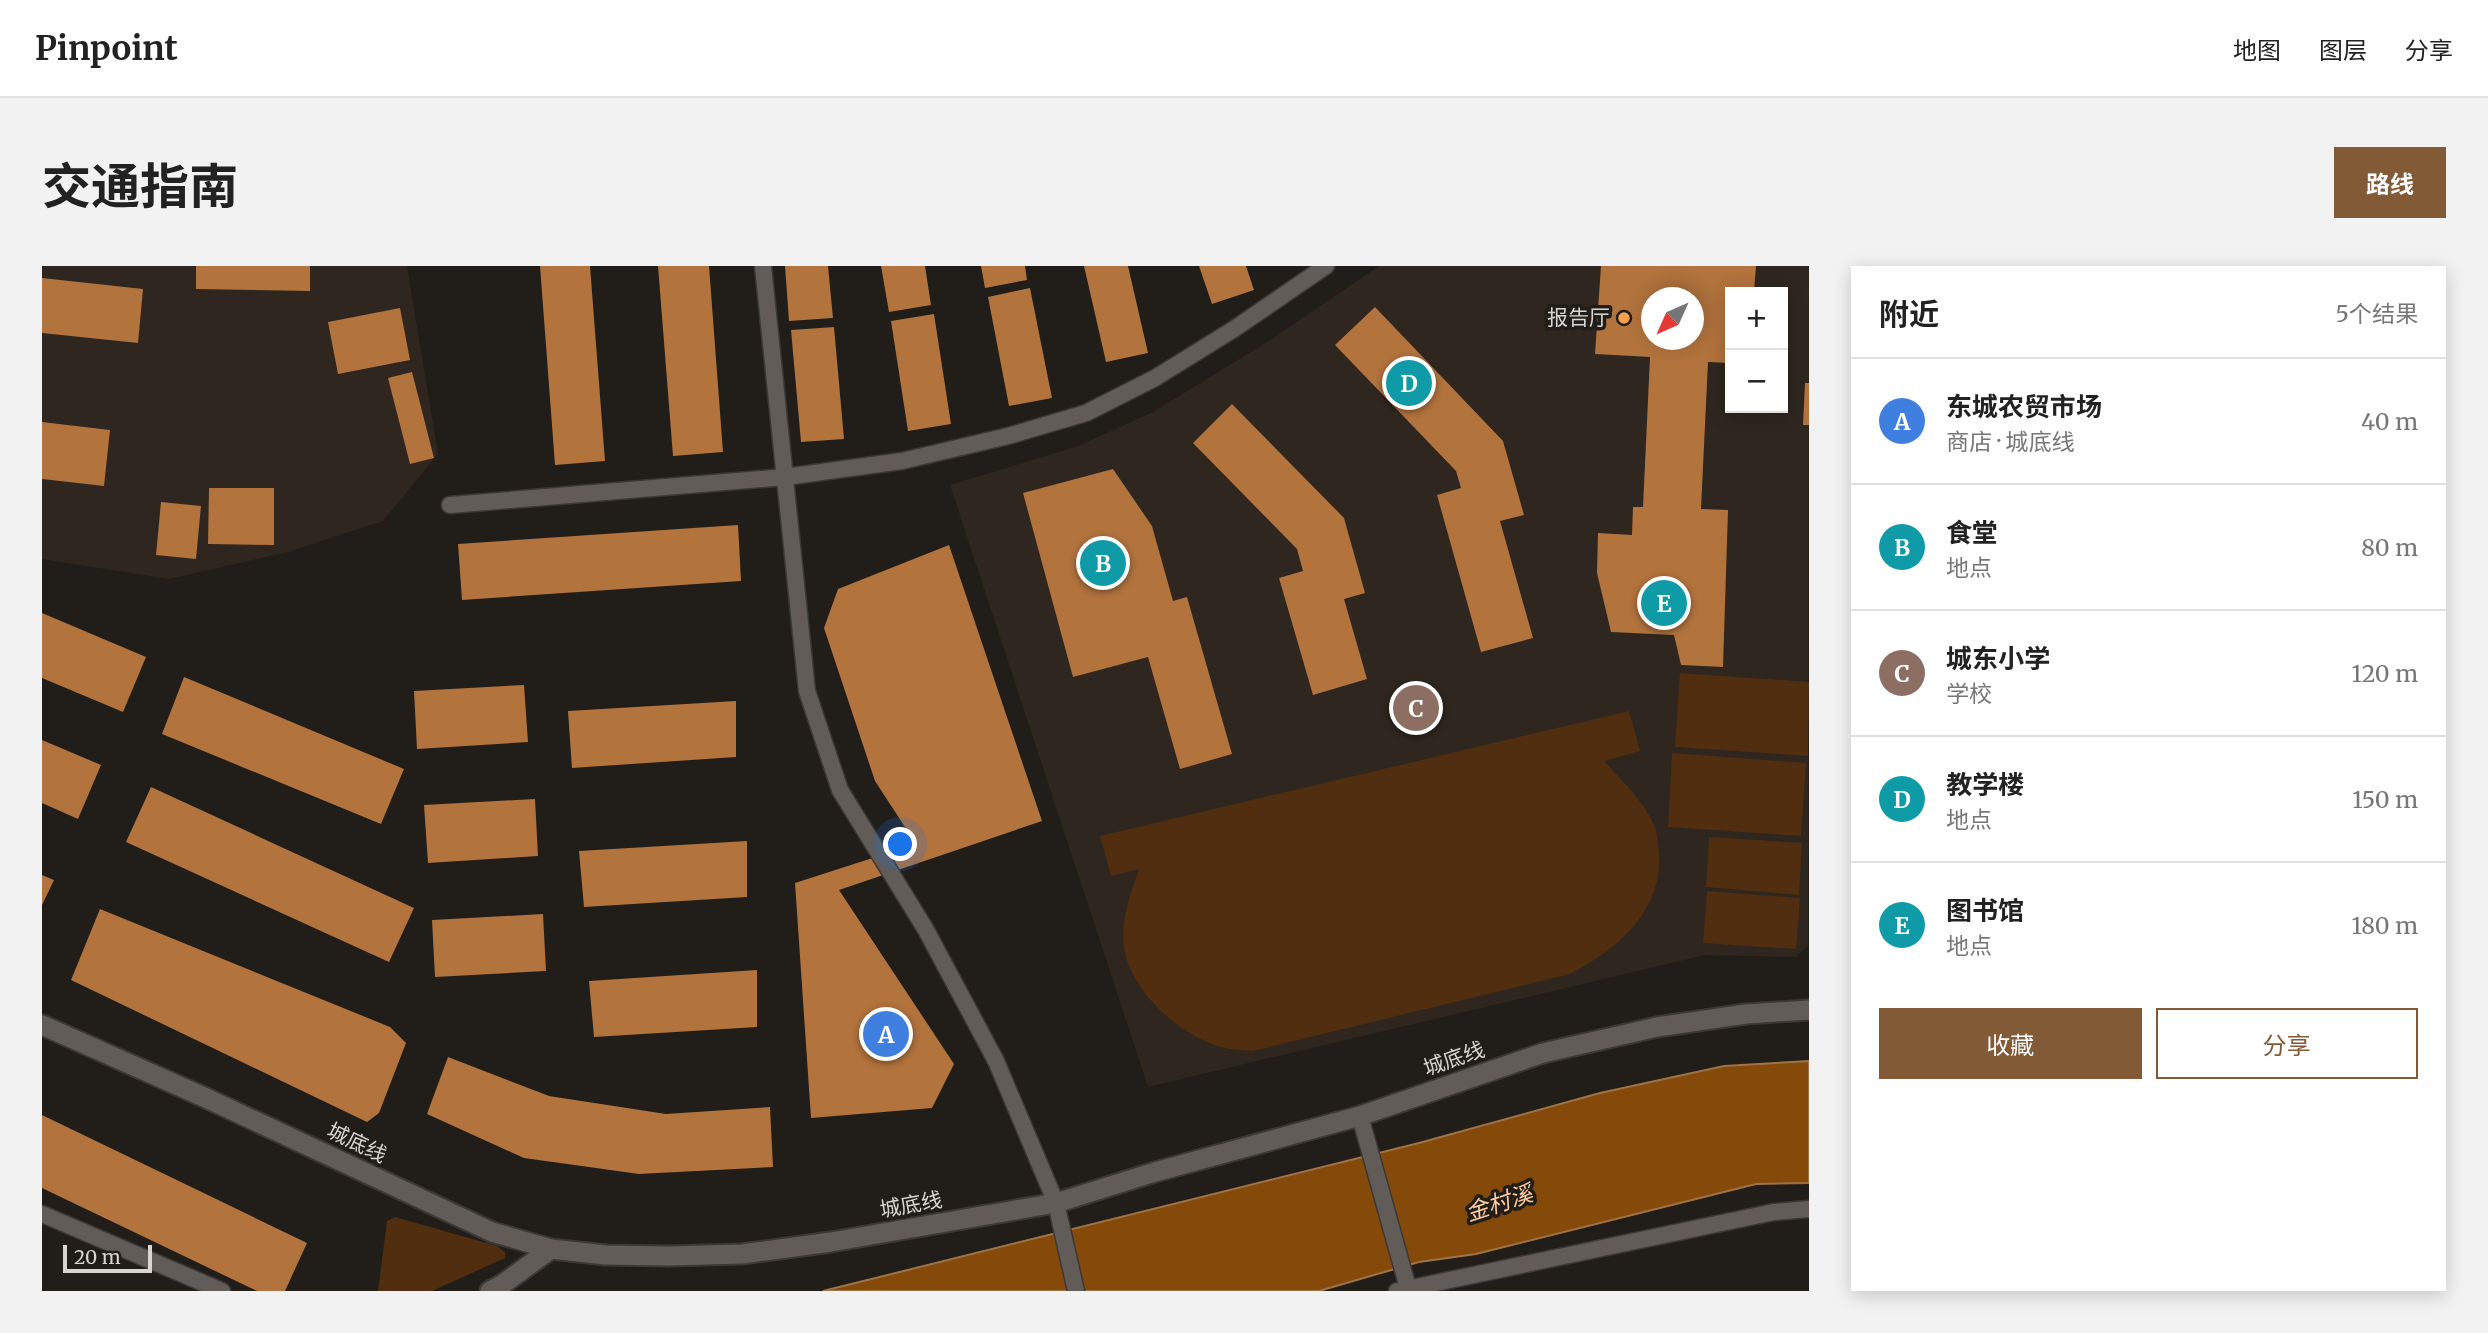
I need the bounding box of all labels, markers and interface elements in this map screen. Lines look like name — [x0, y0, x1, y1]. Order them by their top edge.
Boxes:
text: Pinpoint — [35, 28, 178, 69]
text: 地图 — [2233, 35, 2281, 66]
text: 图层 — [2319, 35, 2367, 66]
text: 分享 — [2405, 35, 2453, 66]
button: 路线 — [2334, 147, 2446, 218]
text: 交通指南 — [42, 156, 238, 217]
north arrow — [1641, 287, 1704, 350]
map controls — [1725, 287, 1788, 413]
button: + — [1725, 287, 1788, 350]
text: 附近 — [1879, 295, 1939, 333]
text: 5个结果 — [2336, 299, 2418, 328]
place label: 报告厅 — [1547, 304, 1610, 331]
marker: 报告厅 — [1616, 310, 1632, 326]
button: − — [1725, 350, 1788, 413]
pin: D — [1386, 357, 1432, 409]
text: 东城农贸市场 — [1946, 390, 2102, 423]
text: A — [1894, 407, 1910, 436]
text: 40 m — [2361, 407, 2418, 436]
text: 商店 · 城底线 — [1946, 427, 2075, 456]
text: 食堂 — [1946, 516, 1998, 549]
text: B — [1894, 533, 1910, 562]
text: 80 m — [2361, 533, 2418, 562]
pin: B — [1080, 537, 1126, 589]
text: 地点 — [1946, 553, 1992, 582]
pin: E — [1641, 577, 1687, 629]
text: 城东小学 — [1946, 642, 2050, 675]
text: C — [1894, 659, 1910, 688]
text: 120 m — [2352, 659, 2418, 688]
text: 学校 — [1946, 679, 1992, 708]
pin: C — [1393, 682, 1439, 734]
text: 教学楼 — [1946, 768, 2024, 801]
text: D — [1893, 785, 1911, 814]
text: 150 m — [2352, 785, 2418, 814]
text: 地点 — [1946, 805, 1992, 834]
your location — [883, 827, 917, 861]
text: 图书馆 — [1946, 894, 2024, 927]
text: E — [1894, 911, 1910, 940]
text: 180 m — [2352, 911, 2418, 940]
text: 地点 — [1946, 931, 1992, 960]
pin: A — [863, 1008, 909, 1060]
button: 收藏 — [1879, 1008, 2142, 1079]
button: 分享 — [2156, 1008, 2418, 1079]
street label: 城底线 — [1420, 1036, 1488, 1082]
street label: 城底线 — [323, 1117, 391, 1168]
water label: 金村溪 — [1462, 1177, 1539, 1227]
street label: 城底线 — [878, 1186, 944, 1223]
scale bar — [63, 1242, 152, 1274]
text: 20 m — [74, 1245, 121, 1269]

